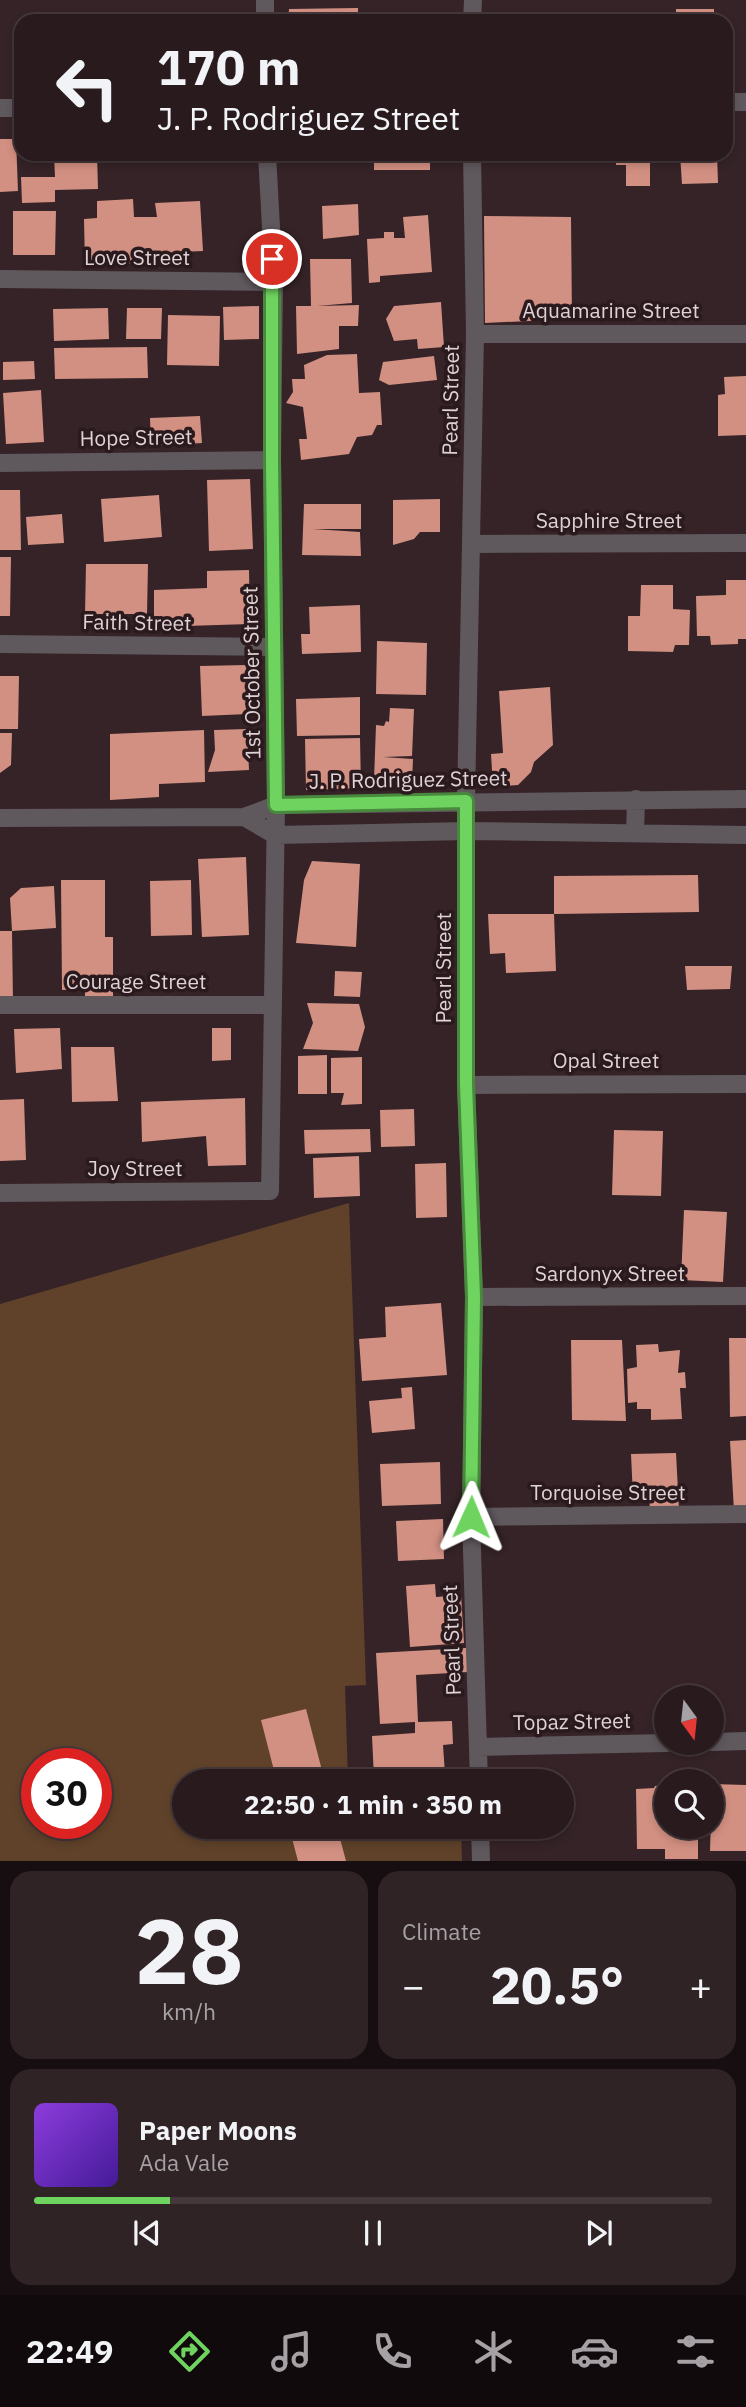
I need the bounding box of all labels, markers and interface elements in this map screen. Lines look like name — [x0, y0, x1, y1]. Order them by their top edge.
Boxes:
text: 170 m — [157, 35, 301, 98]
icon: left — [42, 42, 133, 133]
text: J. P. Rodriguez Street — [157, 97, 460, 139]
pin — [242, 229, 302, 289]
icon: arrive — [253, 240, 291, 278]
street label: Love Street — [84, 243, 190, 271]
street label: Aquamarine Street — [522, 296, 700, 324]
street label: Pearl Street — [435, 344, 465, 456]
street label: Hope Street — [79, 422, 193, 452]
street label: Sapphire Street — [536, 506, 682, 534]
street label: 1st October Street — [235, 586, 267, 760]
street label: Faith Street — [82, 607, 192, 637]
street label: J. P. Rodriguez Street — [308, 763, 508, 795]
street label: Pearl Street — [429, 912, 457, 1024]
street label: Courage Street — [66, 967, 206, 995]
street label: Opal Street — [553, 1046, 659, 1074]
street label: Joy Street — [87, 1154, 183, 1182]
street label: Sardonyx Street — [535, 1259, 685, 1287]
street label: Torquoise Street — [530, 1478, 686, 1506]
position arrow — [434, 1480, 508, 1554]
street label: Pearl Street — [435, 1584, 467, 1696]
north arrow — [654, 1685, 724, 1755]
map controls — [654, 1685, 724, 1839]
street label: Topaz Street — [513, 1706, 631, 1736]
speed limit sign: 30 — [21, 1748, 112, 1839]
button: search — [654, 1769, 724, 1839]
text: 22:50 · 1 min · 350 m — [244, 1787, 502, 1821]
text: 28 — [134, 1891, 244, 2009]
text: Climate — [402, 1916, 481, 1946]
text: 20.5° — [490, 1951, 624, 2018]
text: − — [402, 1961, 425, 2010]
text: + — [689, 1961, 712, 2010]
text: km/h — [162, 1996, 216, 2026]
text: Paper Moons — [139, 2113, 297, 2147]
text: Ada Vale — [139, 2147, 229, 2177]
icon: previous — [128, 2214, 166, 2252]
icon: pause — [354, 2214, 392, 2252]
icon: next — [580, 2214, 618, 2252]
icon: directions — [165, 2327, 214, 2376]
icon: music — [267, 2327, 316, 2376]
icon: phone — [368, 2327, 417, 2376]
icon: climate — [469, 2327, 518, 2376]
icon: car — [570, 2327, 619, 2376]
icon: filters — [671, 2327, 720, 2376]
text: 22:49 — [26, 2330, 113, 2372]

